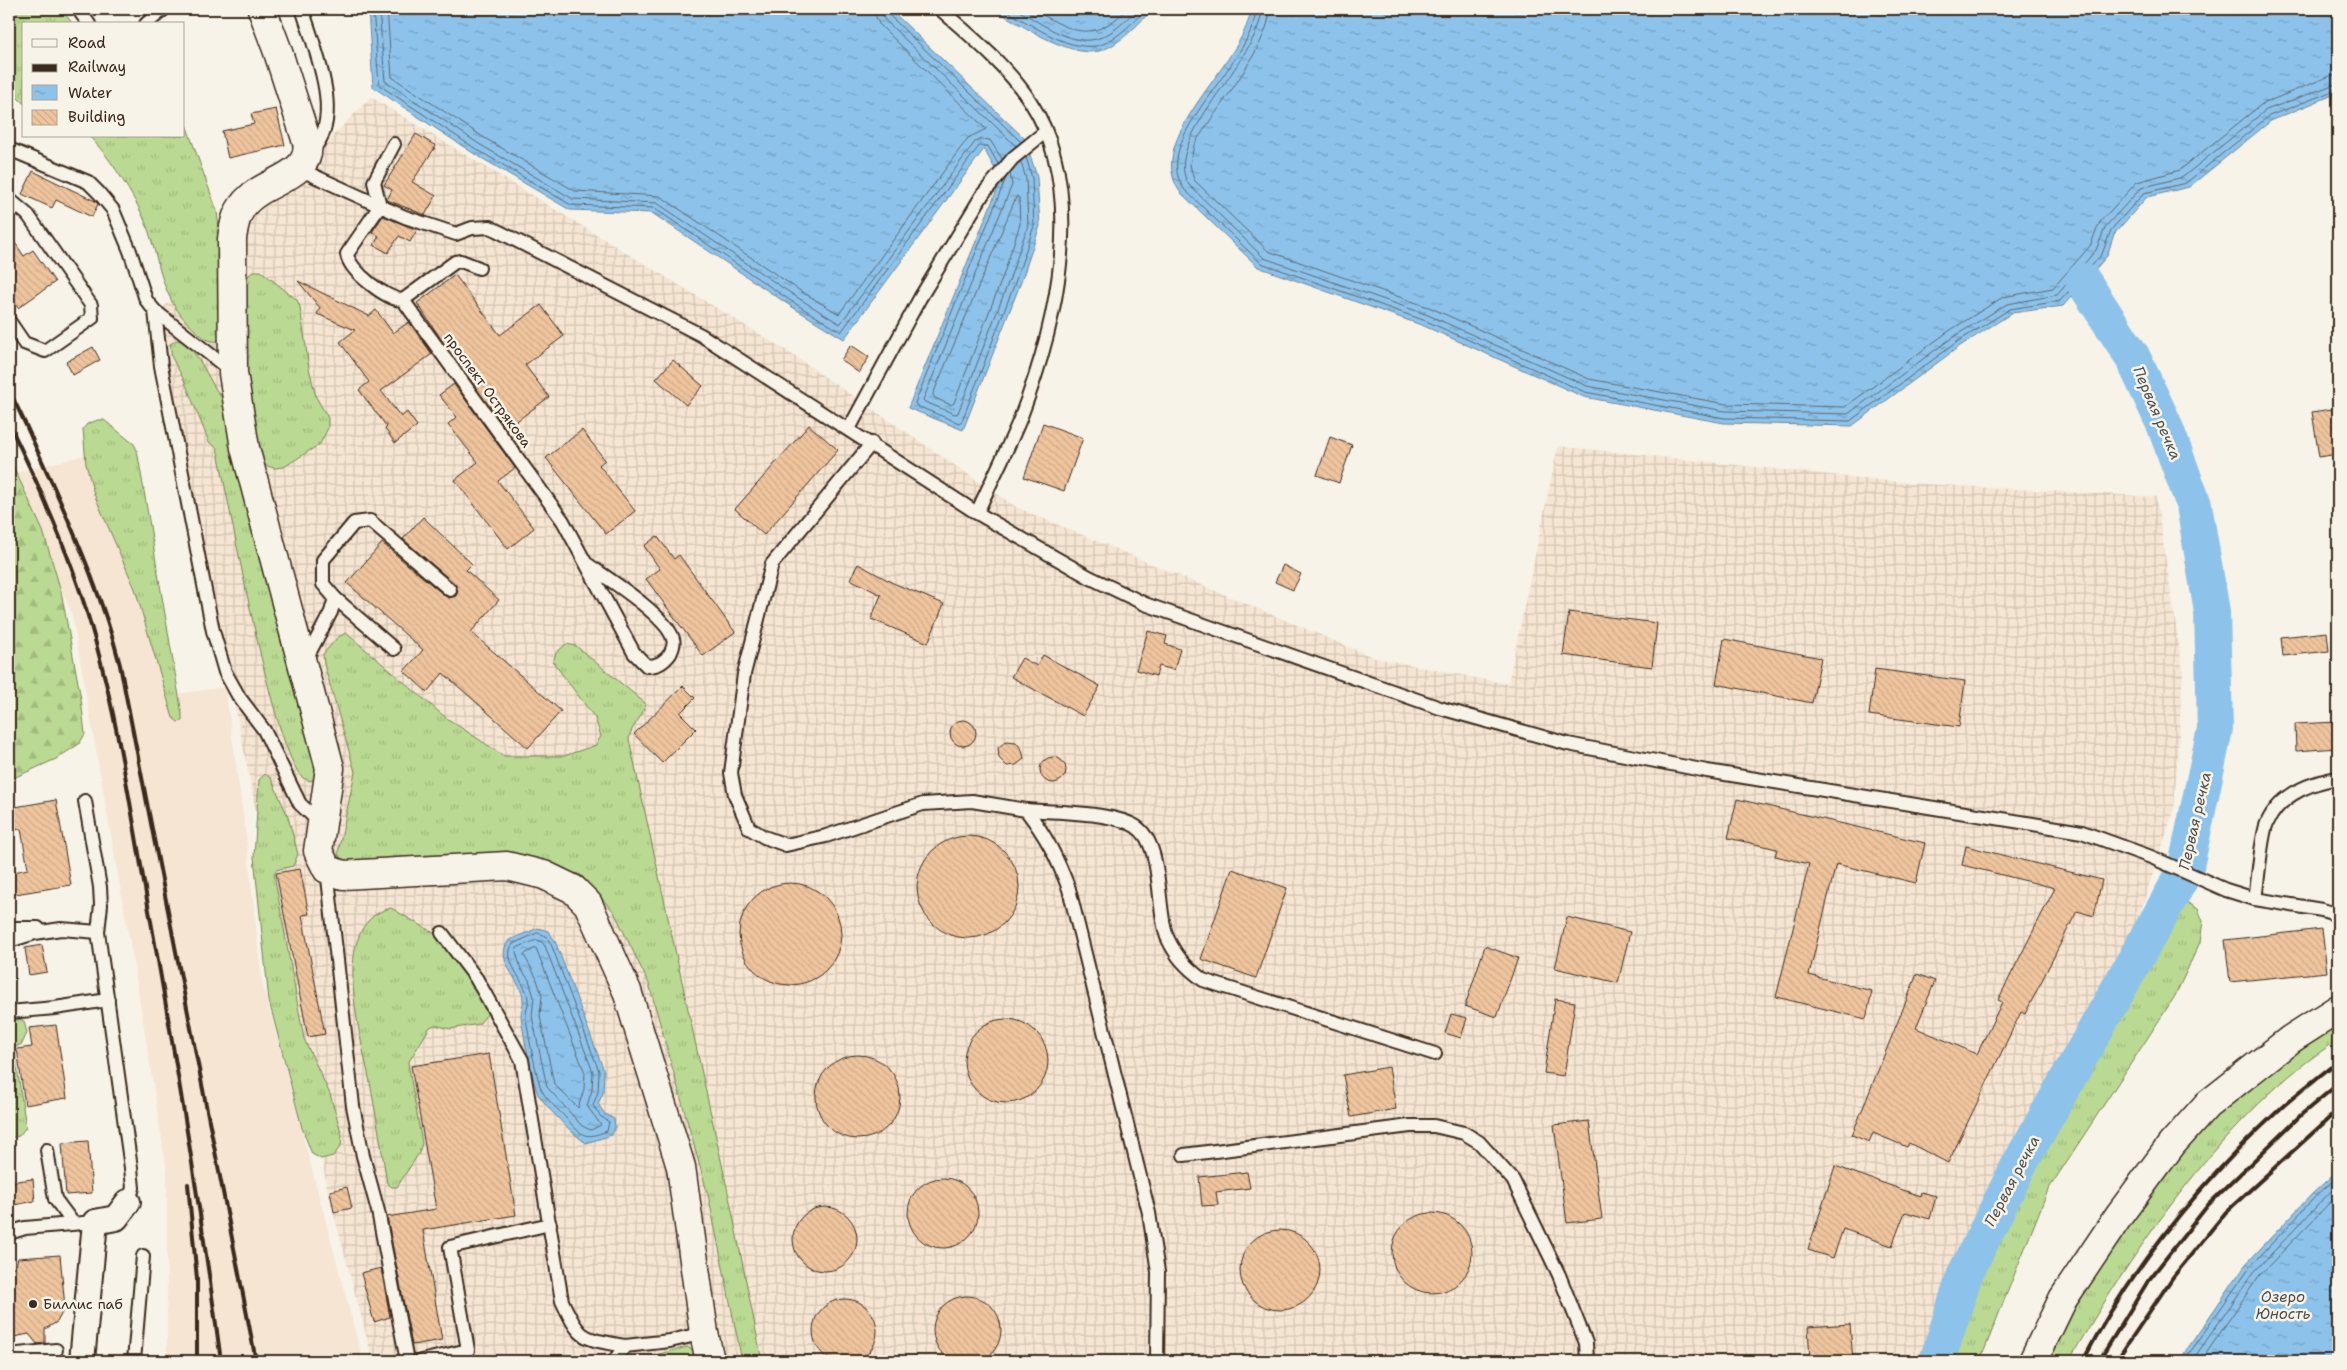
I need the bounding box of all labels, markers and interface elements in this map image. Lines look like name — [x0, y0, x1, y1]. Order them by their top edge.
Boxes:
legend — [22, 22, 185, 138]
text: Road — [68, 33, 106, 53]
text: Railway — [68, 57, 126, 77]
text: Water — [68, 83, 112, 103]
text: Building — [68, 107, 125, 127]
street label: проспект Острякова — [440, 329, 536, 451]
water label: Первая речка — [2128, 363, 2186, 463]
water label: Первая речка — [2174, 770, 2216, 872]
water label: Первая речка — [1980, 1132, 2044, 1230]
water label: Озеро Юность — [2256, 1287, 2311, 1324]
place label: Биллис паб — [43, 1295, 123, 1313]
marker: Биллис паб — [27, 1298, 39, 1310]

